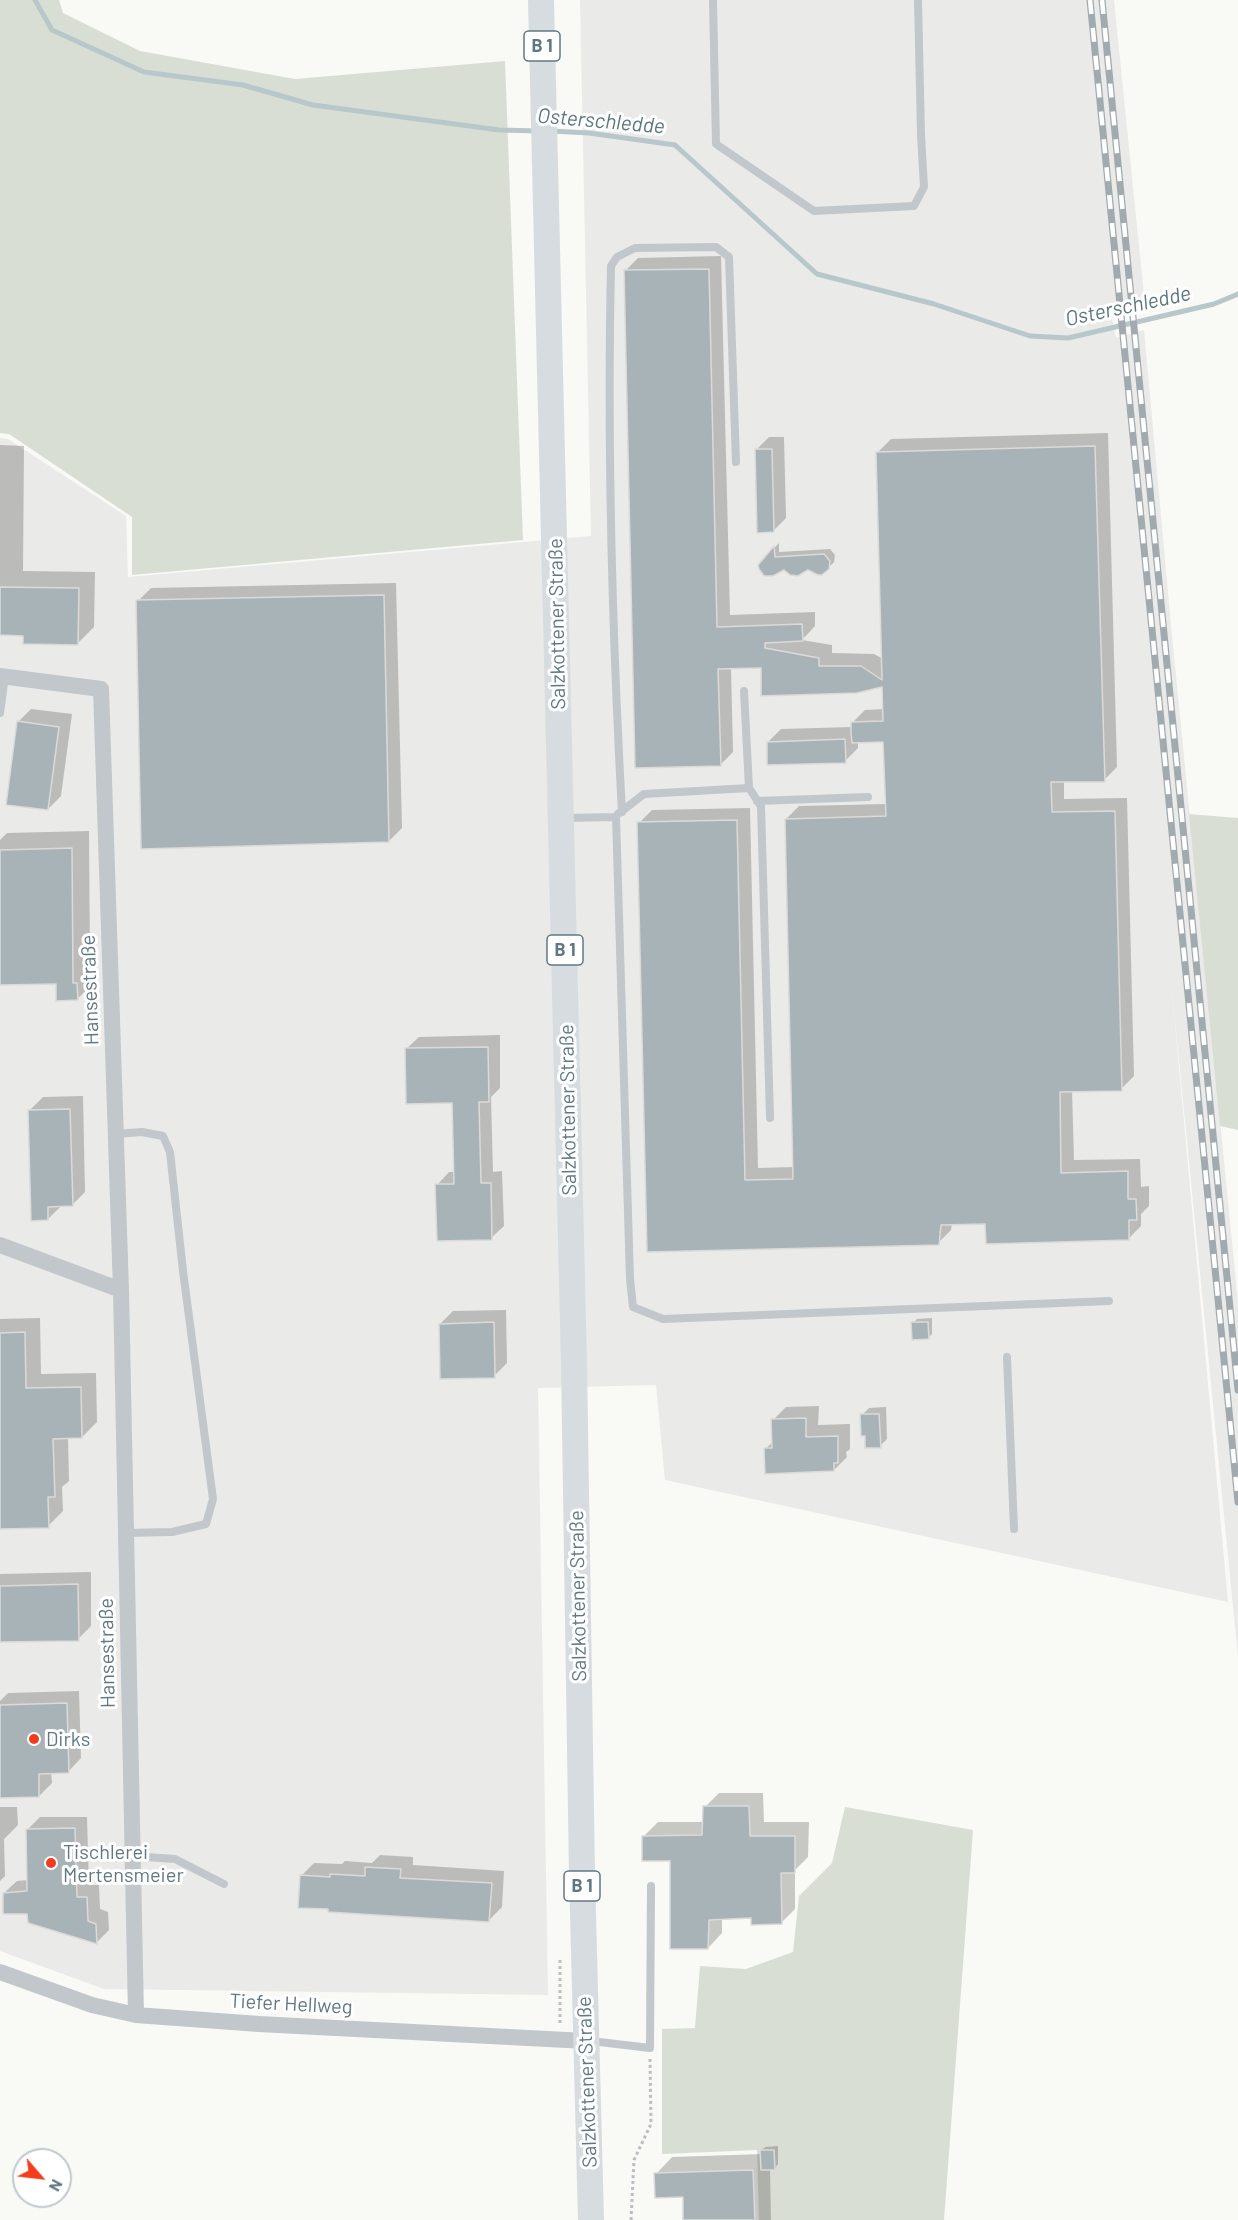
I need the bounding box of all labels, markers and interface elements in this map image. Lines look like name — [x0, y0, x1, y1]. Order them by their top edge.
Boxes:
road number: B 1 — [524, 31, 560, 61]
water label: Osterschledde — [536, 103, 666, 139]
water label: Osterschledde — [1063, 280, 1193, 332]
street label: Salzkottener Straße — [544, 538, 570, 710]
street label: Hansestraße — [76, 934, 104, 1046]
road number: B 1 — [547, 935, 583, 965]
street label: Salzkottener Straße — [555, 1024, 581, 1196]
street label: Salzkottener Straße — [565, 1510, 591, 1682]
street label: Hansestraße — [94, 1598, 120, 1708]
place label: Dirks — [46, 1727, 90, 1751]
marker: Dirks — [27, 1732, 41, 1746]
place label: Tischlerei Mertensmeier — [63, 1840, 184, 1887]
marker: Tischlerei Mertensmeier — [44, 1856, 58, 1870]
road number: B 1 — [564, 1871, 600, 1901]
street label: Tiefer Hellweg — [229, 1989, 353, 2019]
street label: Salzkottener Straße — [572, 1996, 602, 2168]
north arrow — [12, 2148, 72, 2208]
text: N — [46, 2177, 67, 2195]

